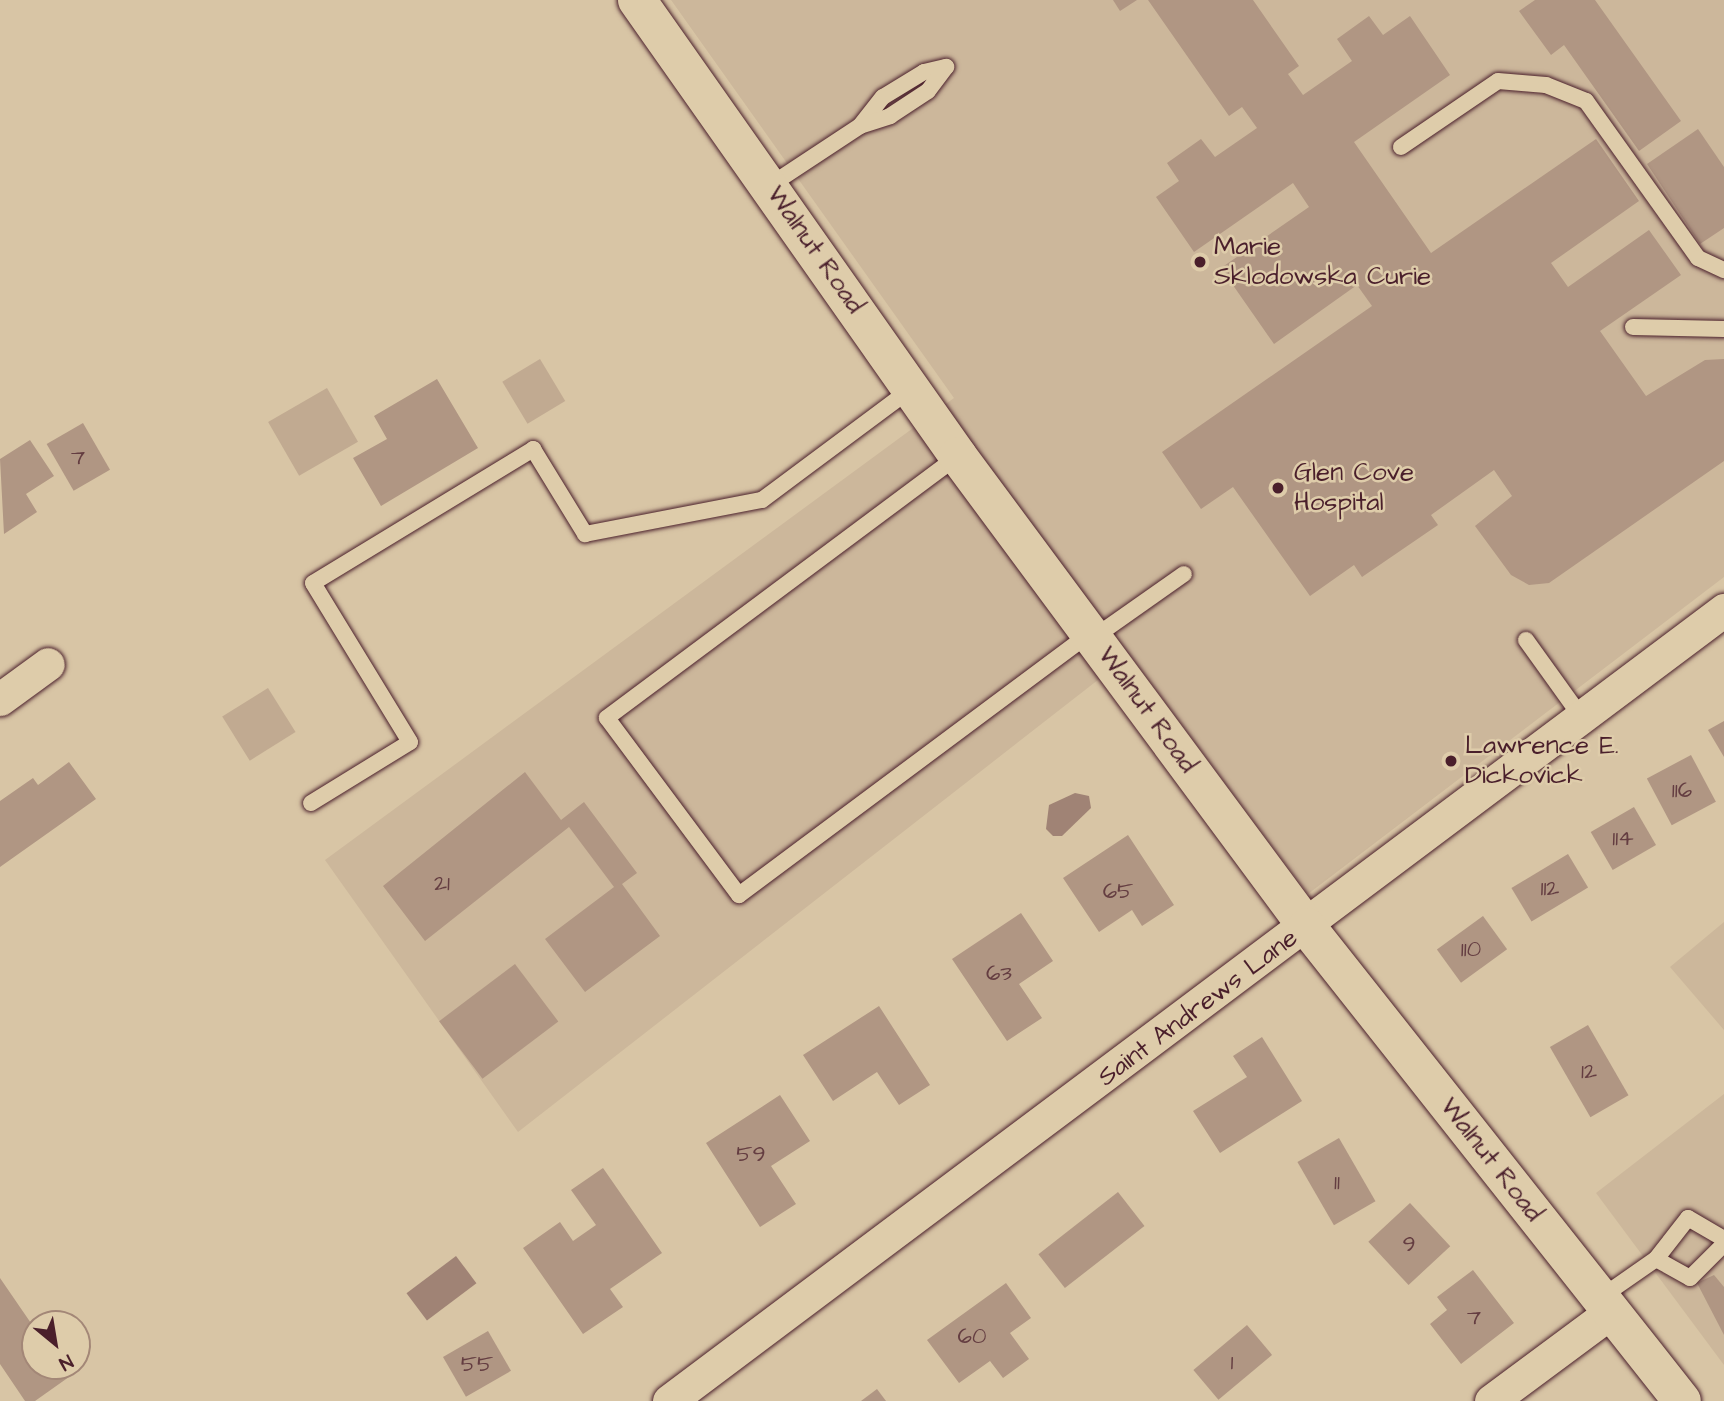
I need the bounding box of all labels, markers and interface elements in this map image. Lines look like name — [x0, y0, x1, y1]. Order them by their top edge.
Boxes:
street label: Walnut Road — [760, 180, 870, 320]
place label: Marie Sklodowska Curie — [1214, 231, 1431, 292]
marker: Marie Sklodowska Curie — [1192, 254, 1208, 270]
house number: 7 — [71, 443, 85, 471]
place label: Glen Cove Hospital — [1294, 457, 1414, 518]
marker: Glen Cove Hospital — [1268, 478, 1288, 498]
street label: Walnut Road — [1091, 641, 1203, 779]
place label: Lawrence E. Dickovick — [1465, 730, 1619, 792]
marker: Lawrence E. Dickovick — [1443, 753, 1459, 769]
house number: 116 — [1672, 776, 1692, 804]
house number: 114 — [1612, 824, 1634, 852]
house number: 21 — [434, 869, 450, 897]
house number: 112 — [1540, 874, 1560, 902]
house number: 65 — [1103, 877, 1133, 905]
street label: Saint Andrews Lane — [1092, 923, 1304, 1093]
house number: 110 — [1461, 935, 1481, 963]
house number: 63 — [986, 959, 1012, 987]
house number: 12 — [1581, 1057, 1597, 1085]
street label: Walnut Road — [1433, 1092, 1549, 1228]
house number: 59 — [736, 1140, 766, 1168]
house number: 11 — [1334, 1168, 1340, 1196]
house number: 9 — [1402, 1230, 1416, 1258]
house number: 7 — [1467, 1303, 1481, 1331]
north arrow — [21, 1310, 91, 1380]
house number: 60 — [958, 1322, 986, 1350]
text: N — [54, 1347, 78, 1377]
house number: 1 — [1231, 1348, 1233, 1376]
house number: 55 — [461, 1350, 493, 1378]

